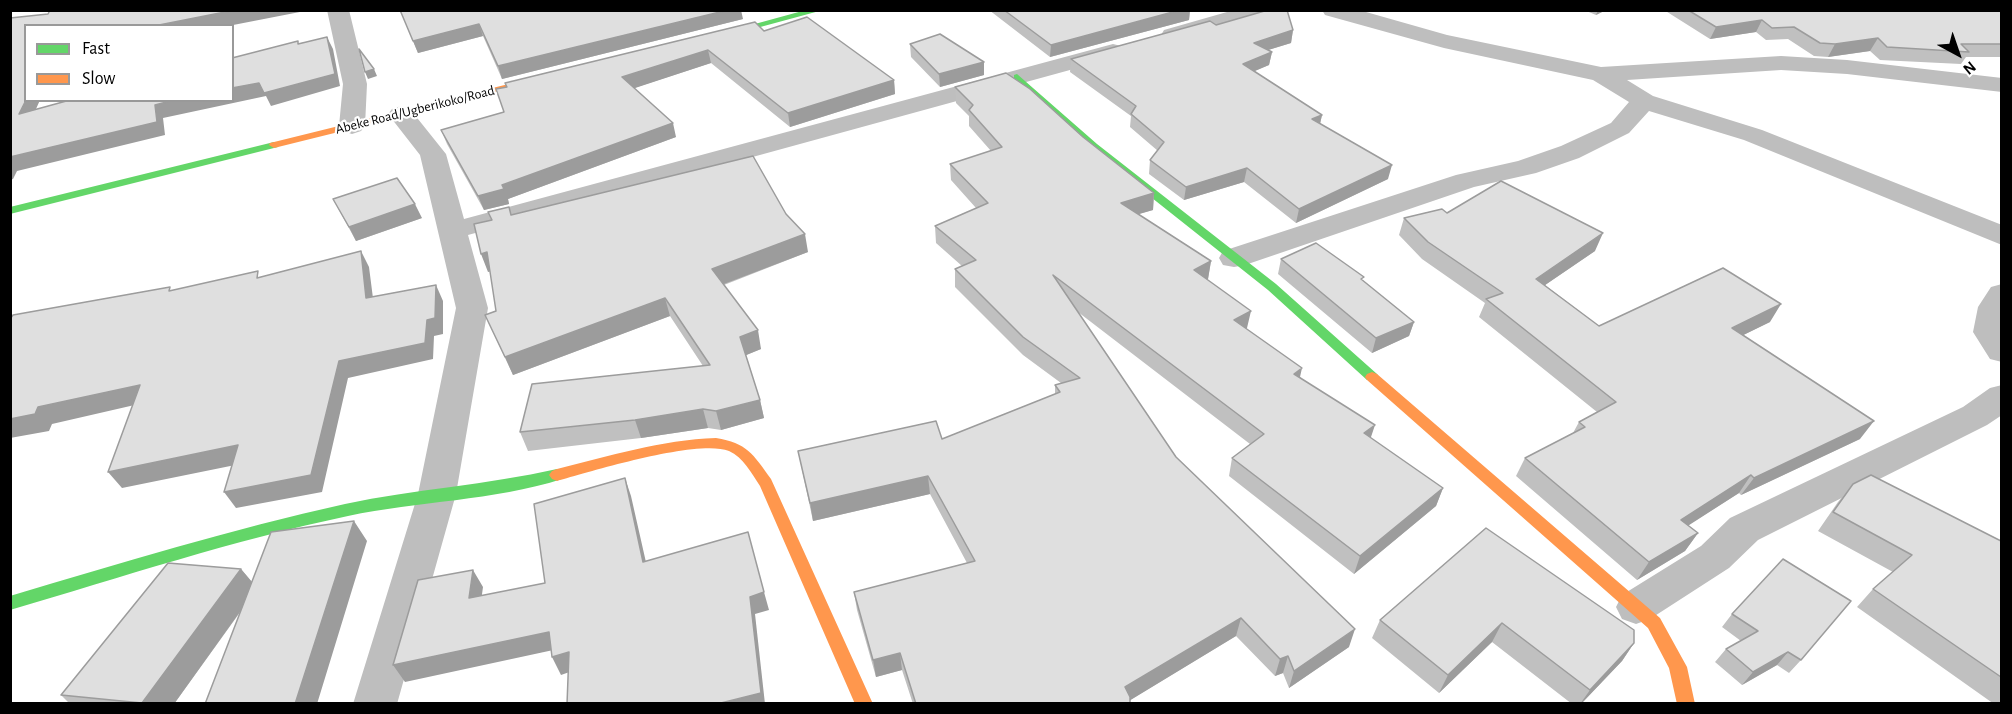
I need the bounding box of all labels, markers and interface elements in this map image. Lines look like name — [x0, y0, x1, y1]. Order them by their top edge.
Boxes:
legend — [24, 24, 234, 102]
north arrow — [1928, 24, 1988, 84]
text: Fast — [82, 40, 110, 58]
text: N — [1960, 58, 1979, 77]
text: Slow — [82, 70, 115, 88]
street label: Abeke Road/Ugberikoko/Road — [334, 82, 496, 138]

